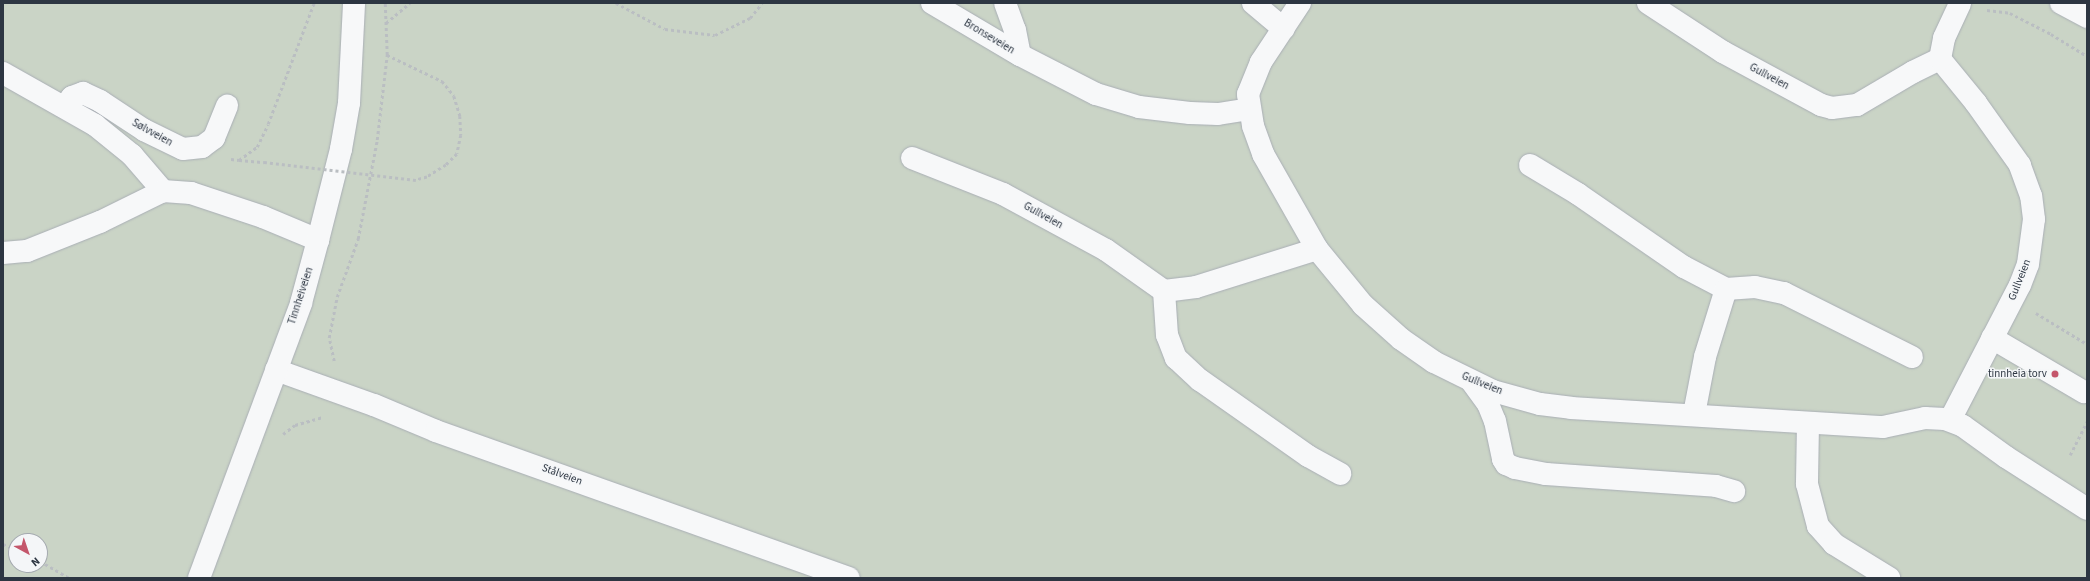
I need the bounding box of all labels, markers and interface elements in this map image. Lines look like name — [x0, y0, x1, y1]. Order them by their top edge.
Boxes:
street label: Bronseveien — [961, 17, 1017, 57]
street label: Gullveien — [1747, 61, 1791, 93]
street label: Sølvveien — [129, 116, 175, 150]
street label: Gullveien — [1021, 200, 1065, 232]
street label: Gullveien — [2006, 258, 2034, 302]
street label: Tinnheiveien — [286, 266, 316, 326]
place label: tinnheia torv — [1988, 367, 2047, 381]
marker: tinnheia torv — [2050, 369, 2060, 379]
street label: Gullveien — [1460, 370, 1504, 398]
street label: Stålveien — [540, 462, 584, 488]
north arrow — [8, 533, 48, 573]
text: N — [28, 554, 43, 570]

